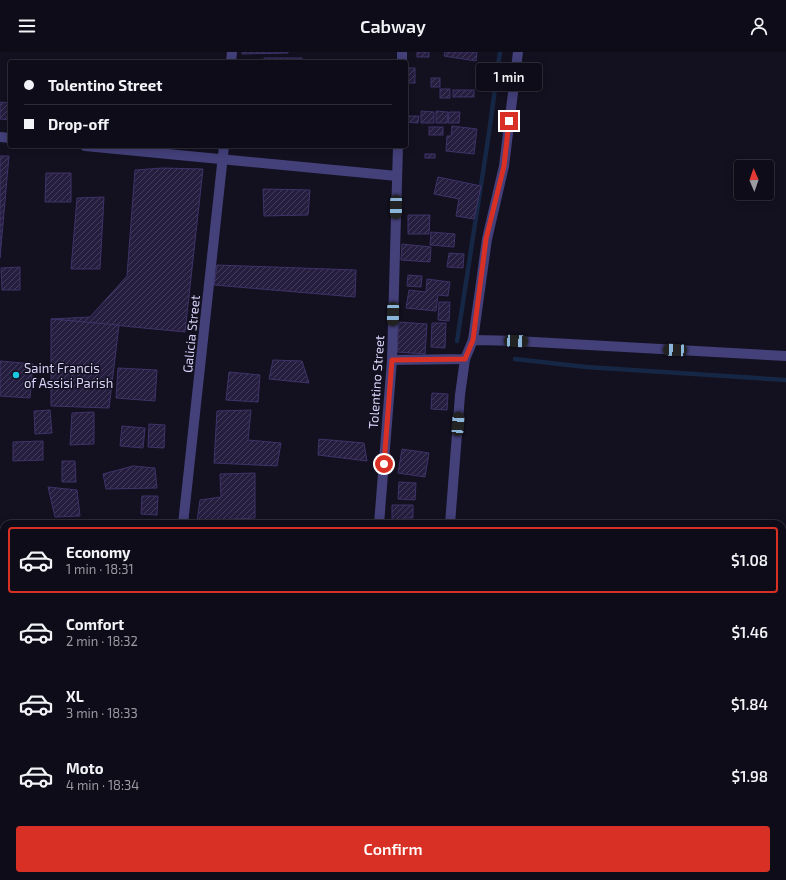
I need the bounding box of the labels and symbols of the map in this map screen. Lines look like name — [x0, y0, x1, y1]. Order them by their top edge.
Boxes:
callout: 1 min — [476, 63, 542, 91]
route end — [500, 112, 518, 130]
north arrow — [734, 160, 774, 200]
car — [390, 195, 402, 219]
street label: Galicia Street — [179, 294, 203, 374]
car — [387, 302, 399, 326]
car — [504, 334, 528, 348]
street label: Tolentino Street — [365, 335, 387, 429]
car — [663, 343, 687, 357]
place label: Saint Francis of Assisi Parish — [24, 360, 113, 391]
marker: Saint Francis of Assisi Parish — [11, 370, 21, 380]
car — [451, 412, 465, 436]
route start — [375, 455, 393, 473]

